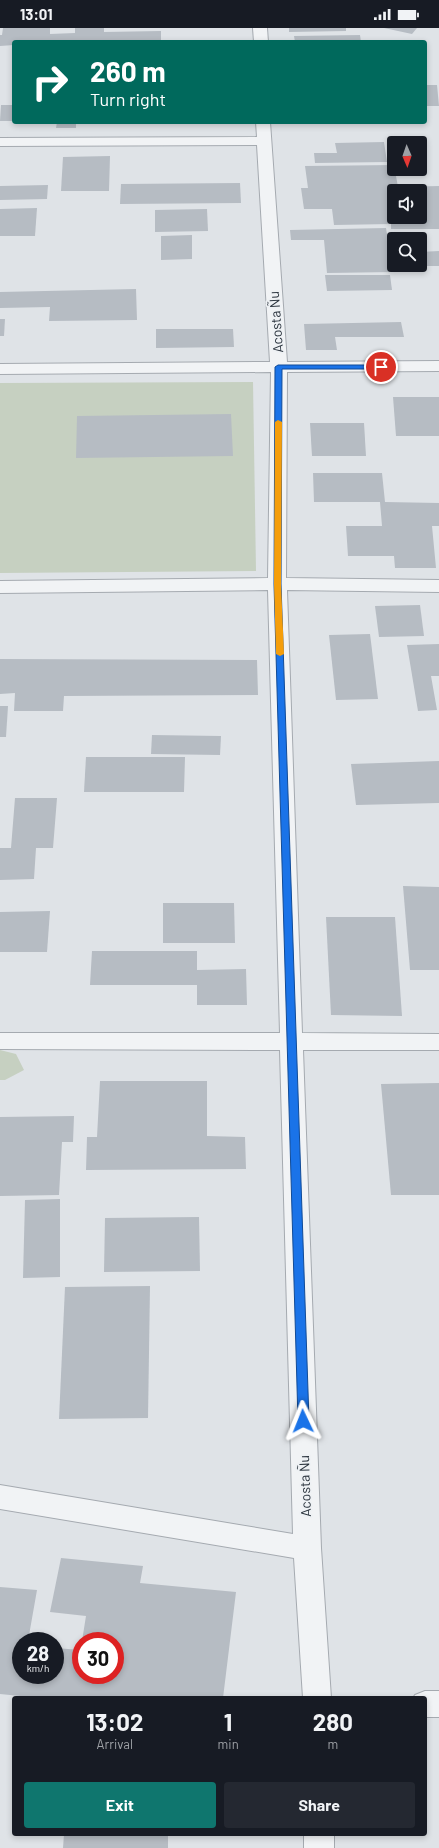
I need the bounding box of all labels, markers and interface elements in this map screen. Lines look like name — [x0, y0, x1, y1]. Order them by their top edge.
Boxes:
text: 13:01 — [20, 5, 53, 23]
text: 260 m — [90, 54, 166, 88]
icon: right — [24, 56, 76, 108]
text: Turn right — [90, 88, 166, 110]
north arrow — [387, 136, 427, 176]
map controls — [387, 136, 427, 272]
button: sound — [387, 184, 427, 224]
button: search — [387, 232, 427, 272]
street label: Acosta Ñu — [265, 291, 286, 354]
pin — [364, 350, 398, 384]
icon: arrive — [370, 356, 392, 378]
position arrow — [282, 1400, 324, 1442]
street label: Acosta Ñu — [295, 1455, 314, 1517]
speed limit sign: 30 — [72, 1632, 124, 1684]
text: 28 — [27, 1641, 49, 1665]
text: km/h — [27, 1662, 49, 1674]
text: 13:02 — [86, 1707, 143, 1736]
text: 1 — [224, 1707, 232, 1736]
text: 280 — [313, 1707, 353, 1736]
text: Arrival — [97, 1736, 133, 1752]
text: min — [218, 1736, 239, 1752]
text: m — [327, 1736, 338, 1752]
button: Exit — [24, 1782, 216, 1828]
button: Share — [224, 1782, 415, 1828]

